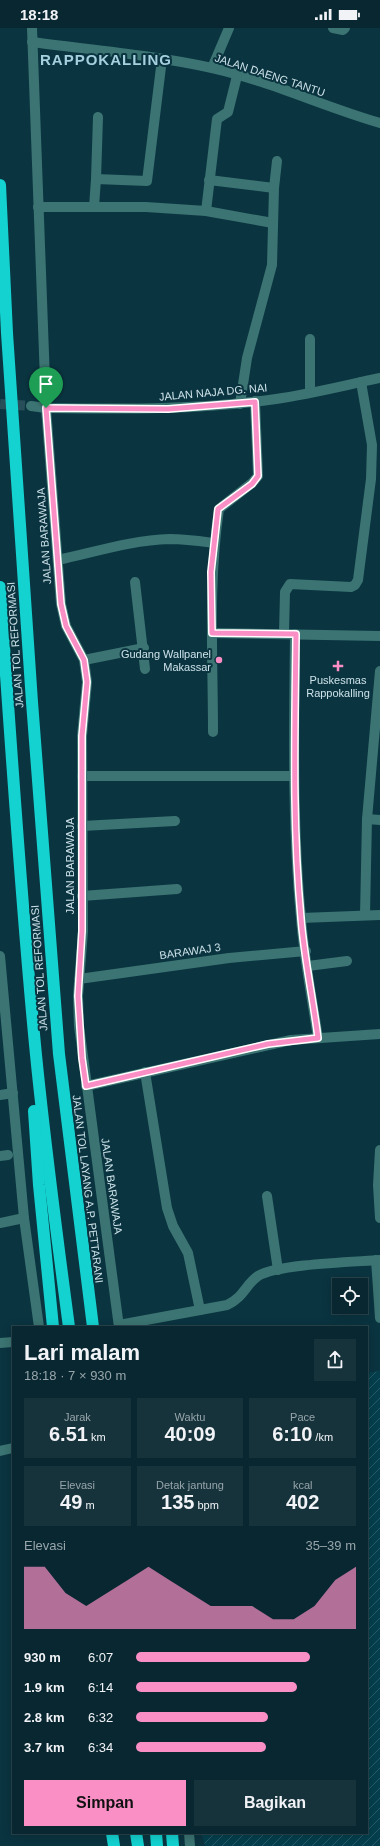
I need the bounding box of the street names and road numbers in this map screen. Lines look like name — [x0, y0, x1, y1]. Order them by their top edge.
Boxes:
street label: JALAN DAENG TANTU — [213, 52, 327, 99]
street label: JALAN NAJA DG. NAI — [158, 381, 268, 403]
street label: JALAN BARAWAJA — [35, 487, 53, 585]
street label: JALAN TOL REFORMASI — [5, 582, 25, 708]
street label: JALAN BARAWAJA — [64, 817, 76, 915]
street label: JALAN TOL REFORMASI — [29, 905, 49, 1031]
street label: BARAWAJ 3 — [159, 941, 221, 961]
street label: JALAN TOL LAYANG A.P. PETTARANI — [70, 1094, 106, 1284]
street label: JALAN BARAWAJA — [99, 1137, 125, 1236]

